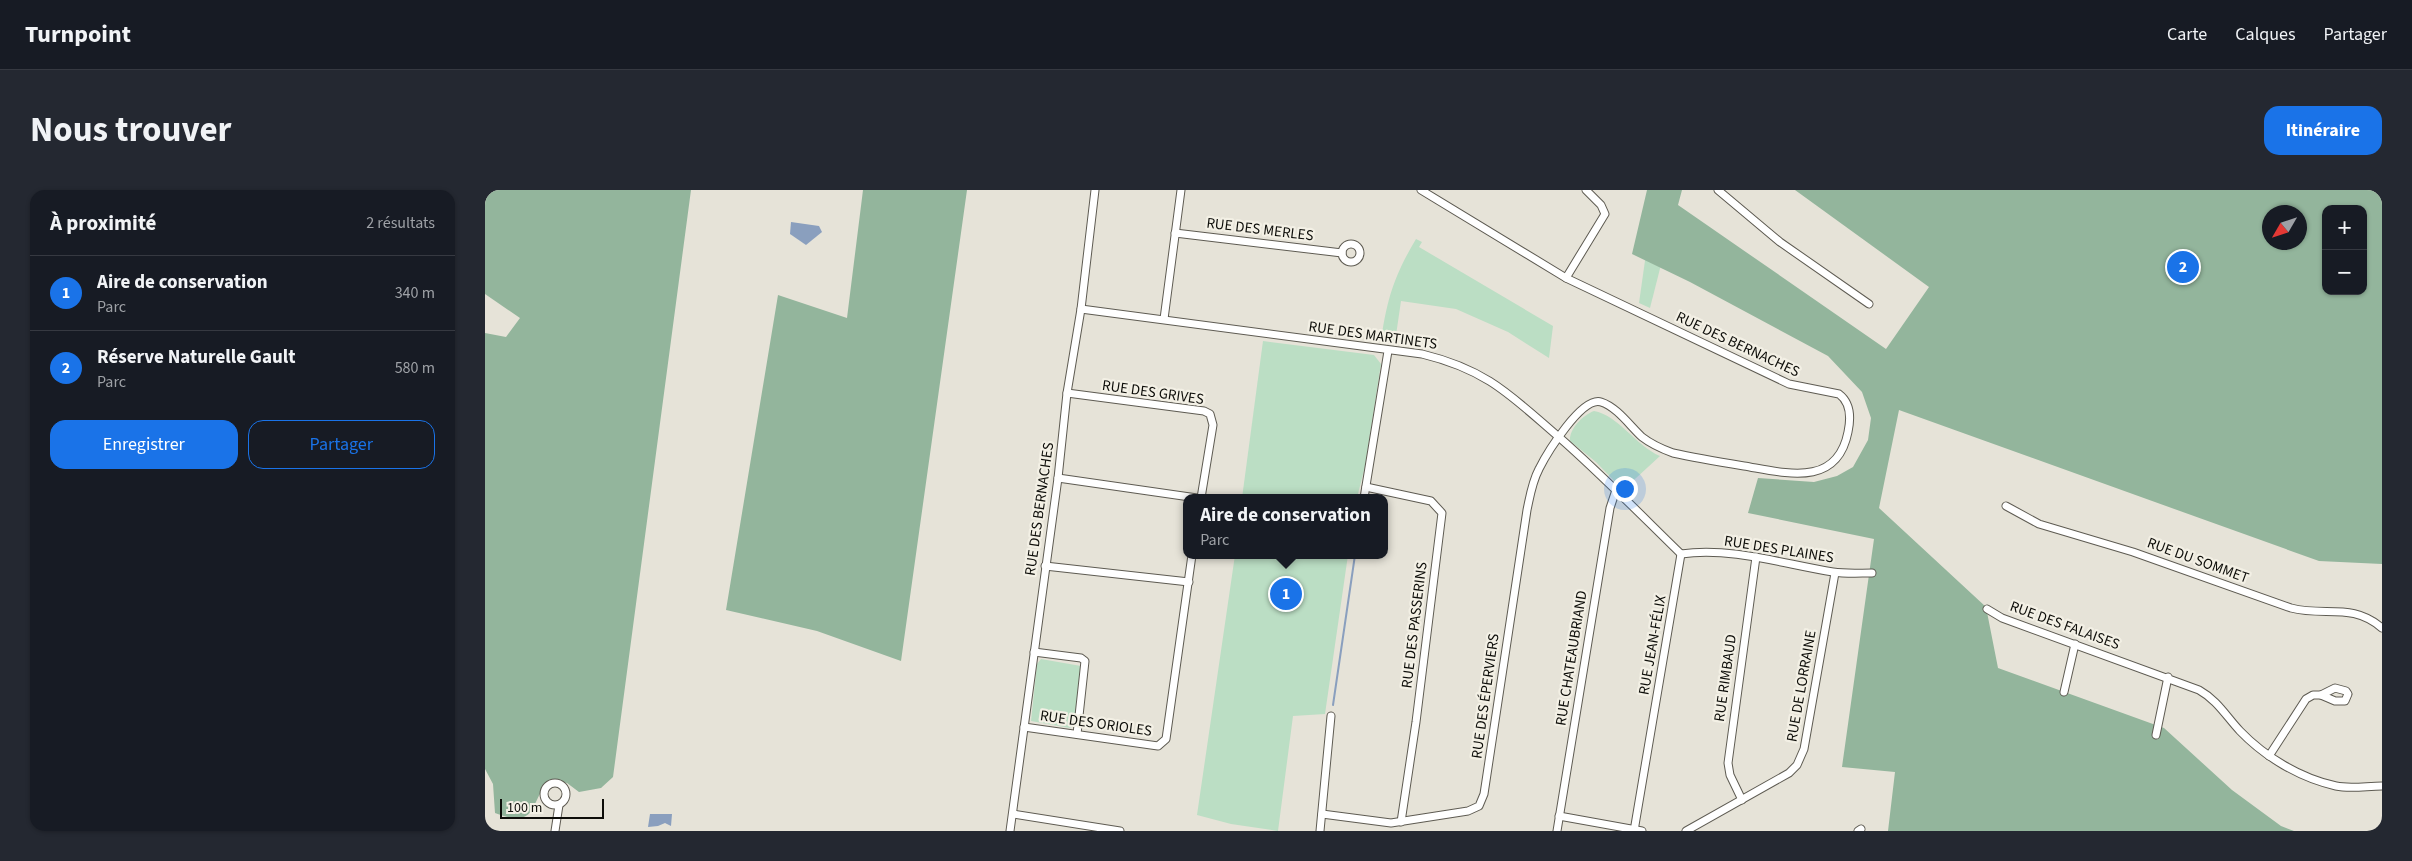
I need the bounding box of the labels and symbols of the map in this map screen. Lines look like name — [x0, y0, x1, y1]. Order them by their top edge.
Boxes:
north arrow — [2262, 205, 2307, 250]
street label: RUE DES MERLES — [1205, 213, 1315, 246]
pin: 2 — [2167, 248, 2199, 286]
street label: RUE DES BERNACHES — [1672, 307, 1803, 382]
street label: RUE DES MARTINETS — [1307, 316, 1439, 355]
street label: RUE DES GRIVES — [1101, 375, 1205, 410]
street label: RUE DES BERNACHES — [1020, 441, 1059, 577]
your location — [1612, 476, 1638, 502]
street label: RUE DES PLAINES — [1723, 530, 1835, 569]
street label: RUE DU SOMMET — [2144, 532, 2252, 589]
street label: RUE DES PASSERINS — [1396, 561, 1433, 689]
pin: 1 — [1270, 575, 1302, 613]
street label: RUE CHATEAUBRIAND — [1550, 589, 1593, 727]
street label: RUE JEAN-FÉLIX — [1633, 593, 1672, 697]
street label: RUE DES FALAISES — [2007, 596, 2123, 655]
street label: RUE DE LORRAINE — [1781, 629, 1822, 743]
street label: RUE DES ÉPERVIERS — [1466, 632, 1505, 760]
street label: RUE RIMBAUD — [1709, 633, 1742, 723]
street label: RUE DES ORIOLES — [1039, 705, 1153, 742]
scale bar — [500, 796, 604, 819]

